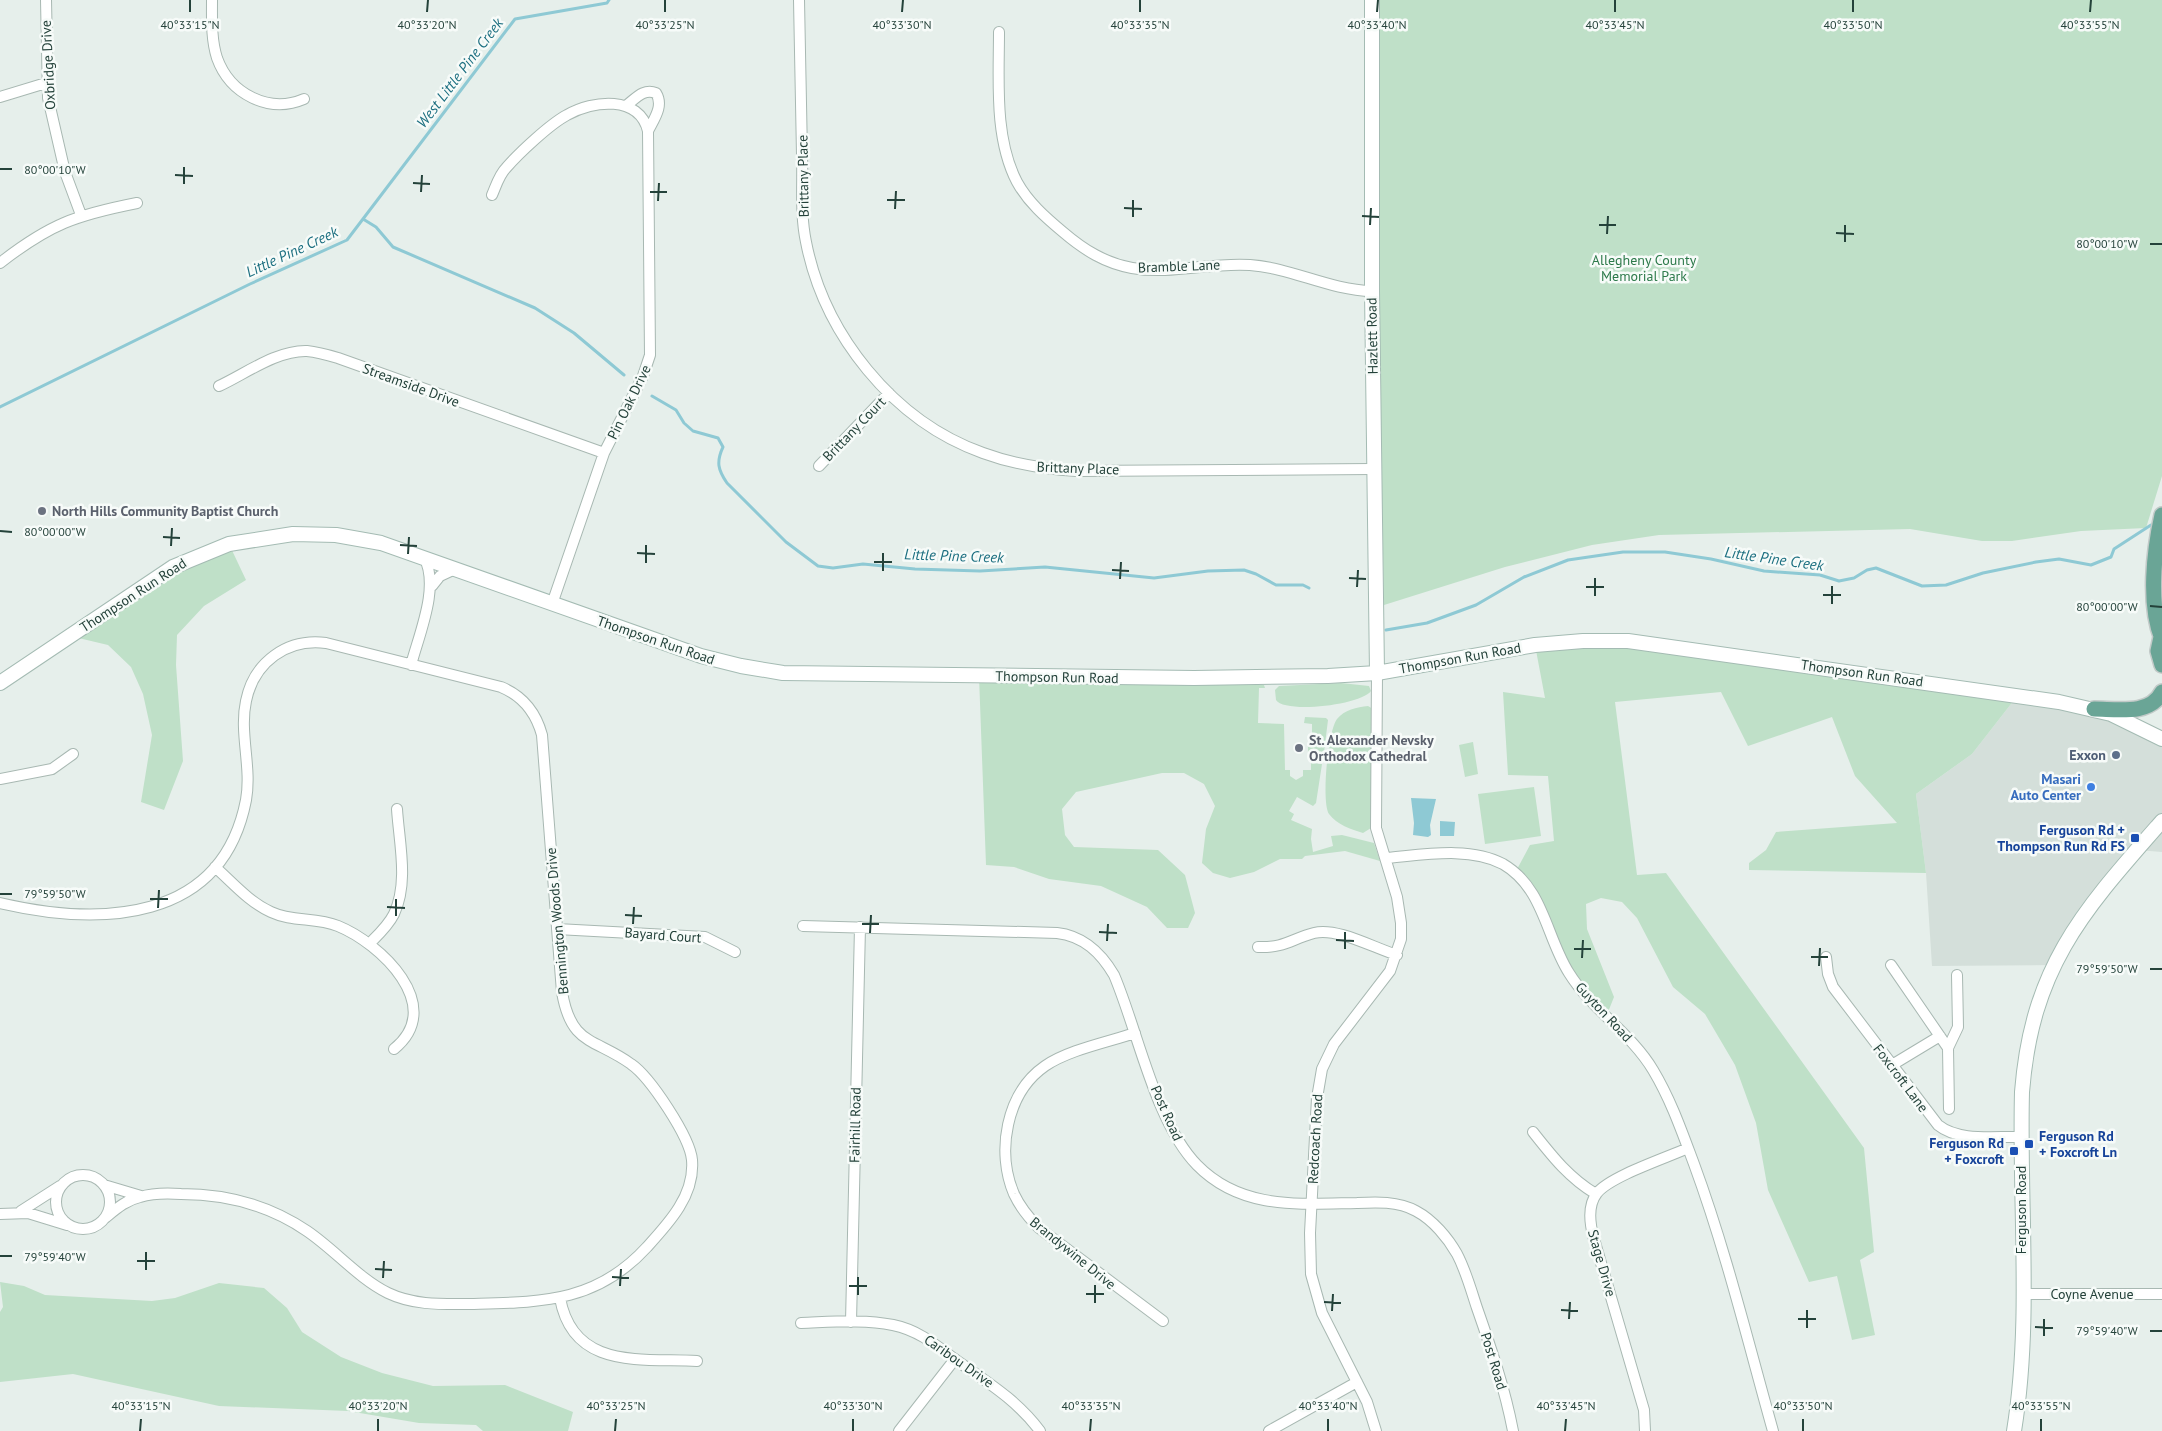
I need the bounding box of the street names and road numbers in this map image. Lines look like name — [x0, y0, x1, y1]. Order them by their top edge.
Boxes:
street label: Oxbridge Drive — [37, 20, 59, 110]
street label: Brittany Place — [793, 135, 813, 217]
street label: Bramble Lane — [1138, 256, 1220, 276]
street label: Hazlett Road — [1362, 298, 1382, 374]
street label: Streamside Drive — [360, 359, 462, 411]
street label: Pin Oak Drive — [603, 362, 655, 442]
street label: Brittany Court — [819, 393, 889, 465]
street label: Brittany Place — [1036, 458, 1120, 478]
street label: Thompson Run Road — [76, 554, 190, 636]
street label: Thompson Run Road — [595, 611, 717, 669]
street label: Thompson Run Road — [1398, 638, 1522, 678]
street label: Thompson Run Road — [1800, 655, 1924, 691]
street label: Thompson Run Road — [995, 667, 1119, 687]
street label: Bennington Woods Drive — [542, 847, 572, 995]
street label: Bayard Court — [624, 923, 702, 947]
street label: Guyton Road — [1572, 978, 1636, 1046]
street label: Foxcroft Lane — [1869, 1040, 1933, 1116]
street label: Post Road — [1147, 1082, 1187, 1144]
street label: Fairhill Road — [845, 1087, 865, 1163]
street label: Redcoach Road — [1304, 1094, 1326, 1184]
street label: Ferguson Road — [2012, 1166, 2030, 1254]
street label: Brandywine Drive — [1026, 1213, 1120, 1293]
street label: Stage Drive — [1584, 1227, 1620, 1299]
street label: Coyne Avenue — [2050, 1285, 2134, 1303]
street label: Caribou Drive — [921, 1330, 997, 1392]
street label: Post Road — [1477, 1330, 1511, 1392]

